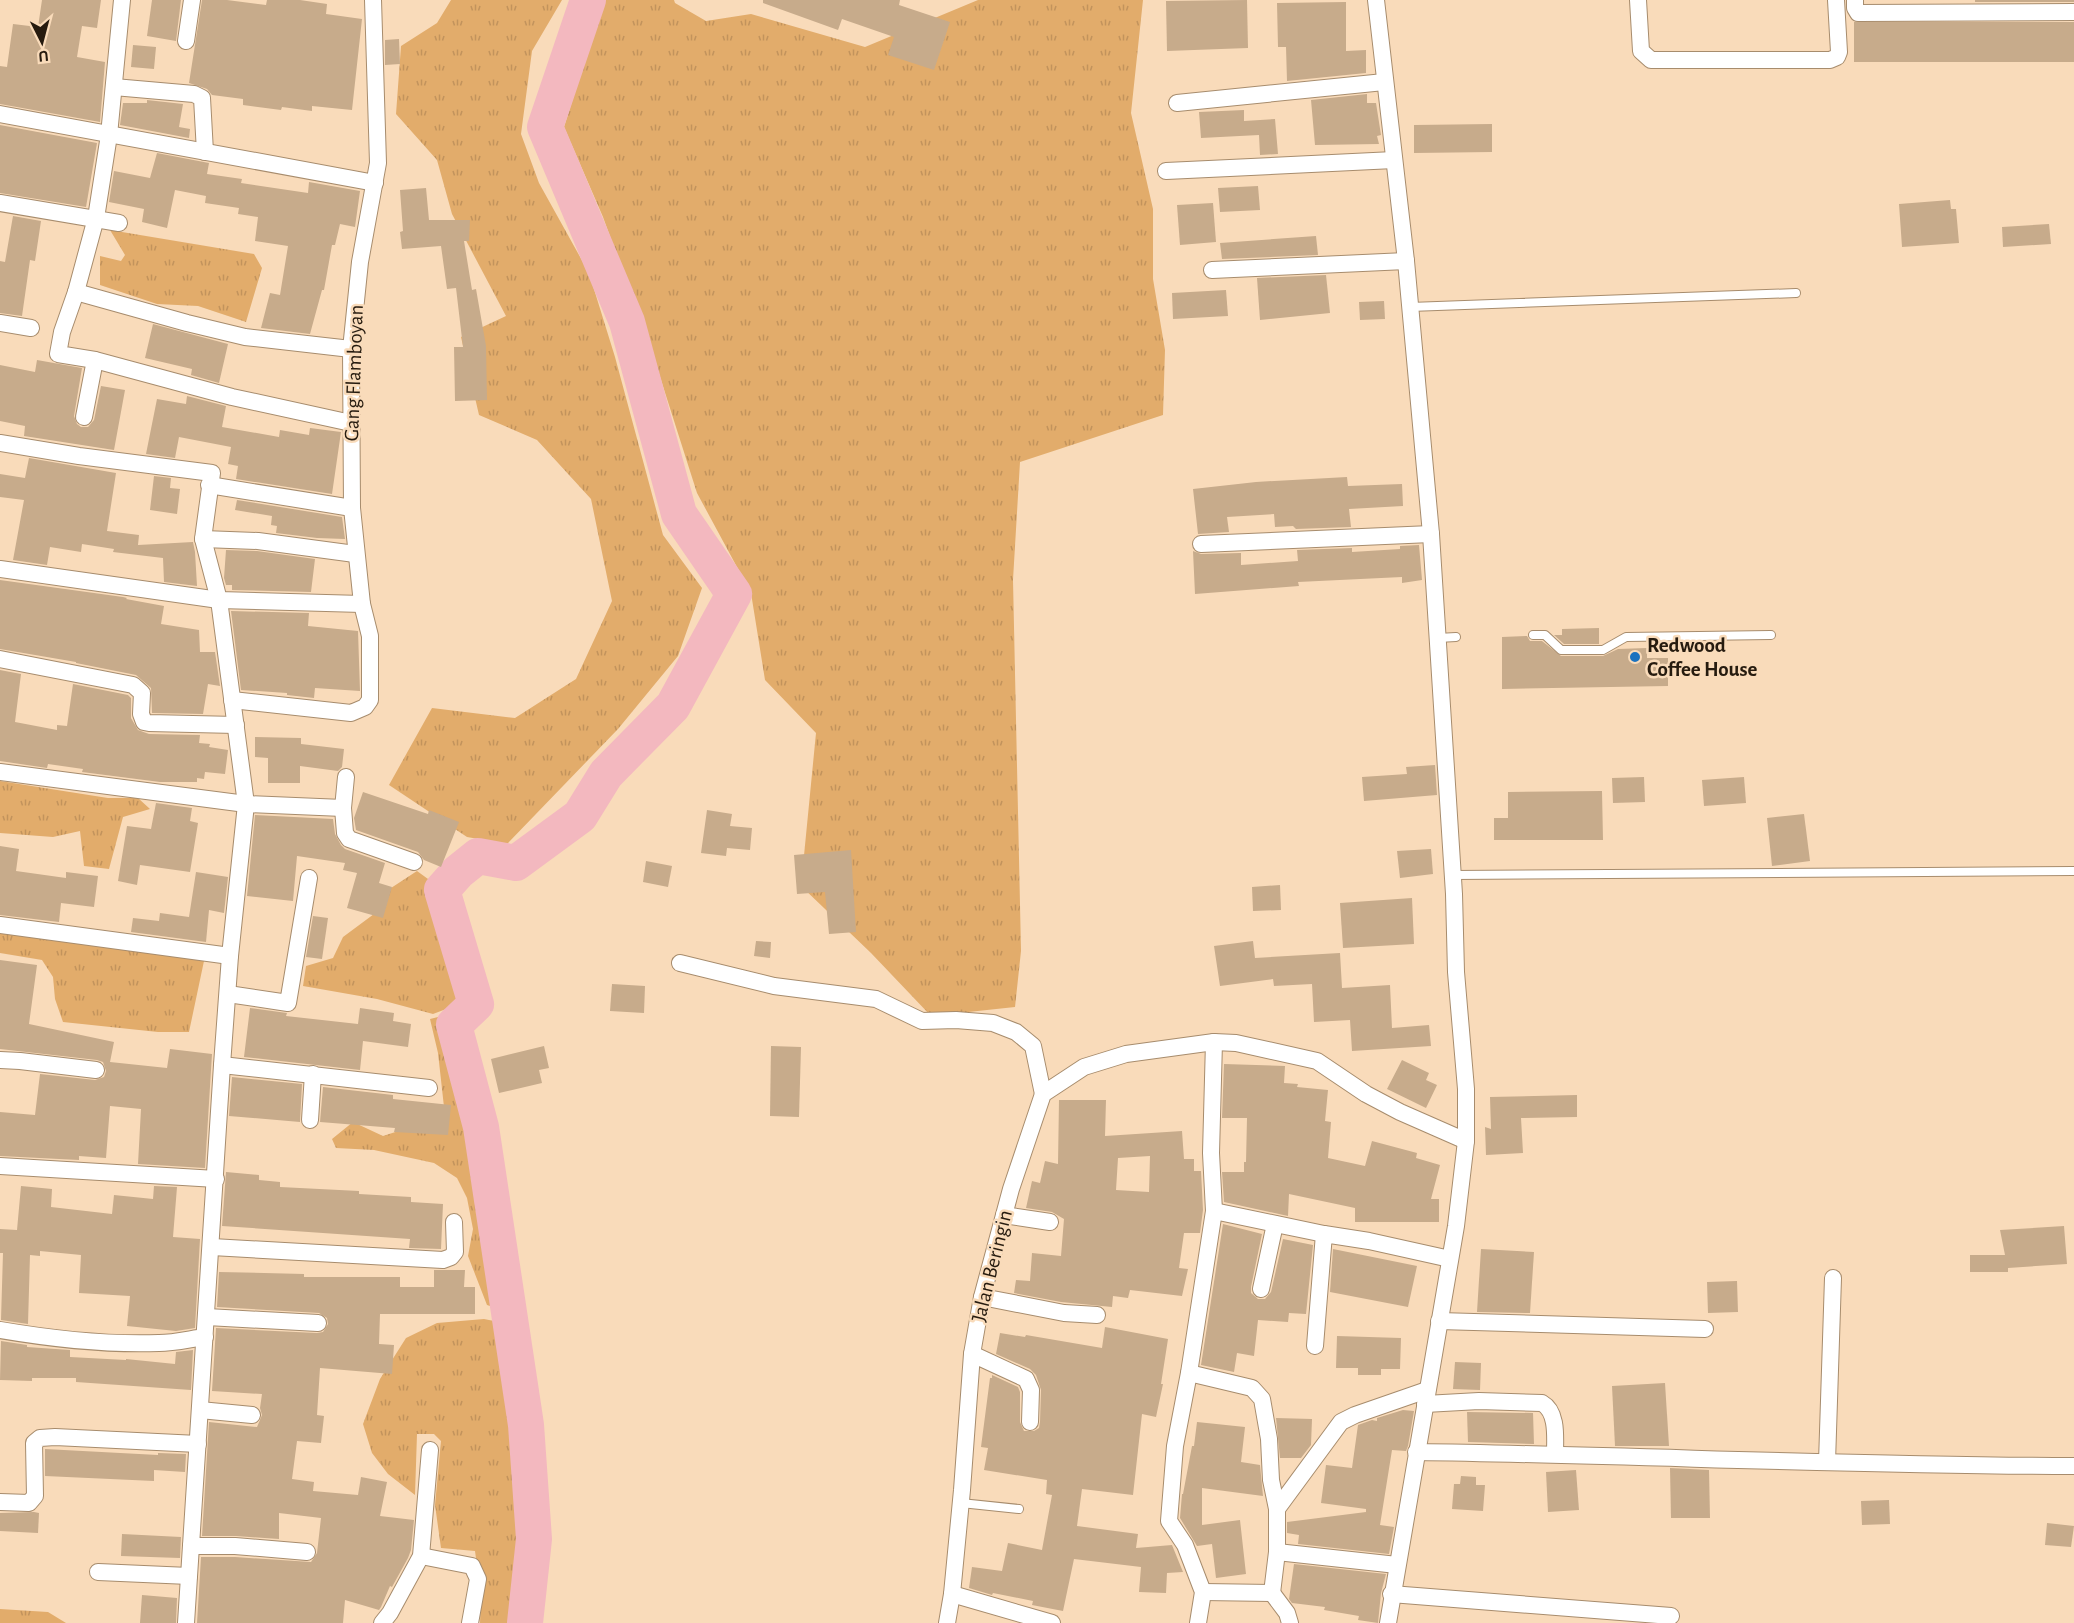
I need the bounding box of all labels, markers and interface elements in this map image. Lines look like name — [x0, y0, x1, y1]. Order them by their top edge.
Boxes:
north arrow — [12, 12, 72, 72]
text: U — [38, 47, 49, 64]
street label: Gang Flamboyan — [341, 304, 367, 442]
place label: Redwood Coffee House — [1647, 635, 1758, 680]
marker: Redwood Coffee House — [1628, 650, 1642, 664]
street label: Jalan Beringin — [968, 1208, 1016, 1324]

